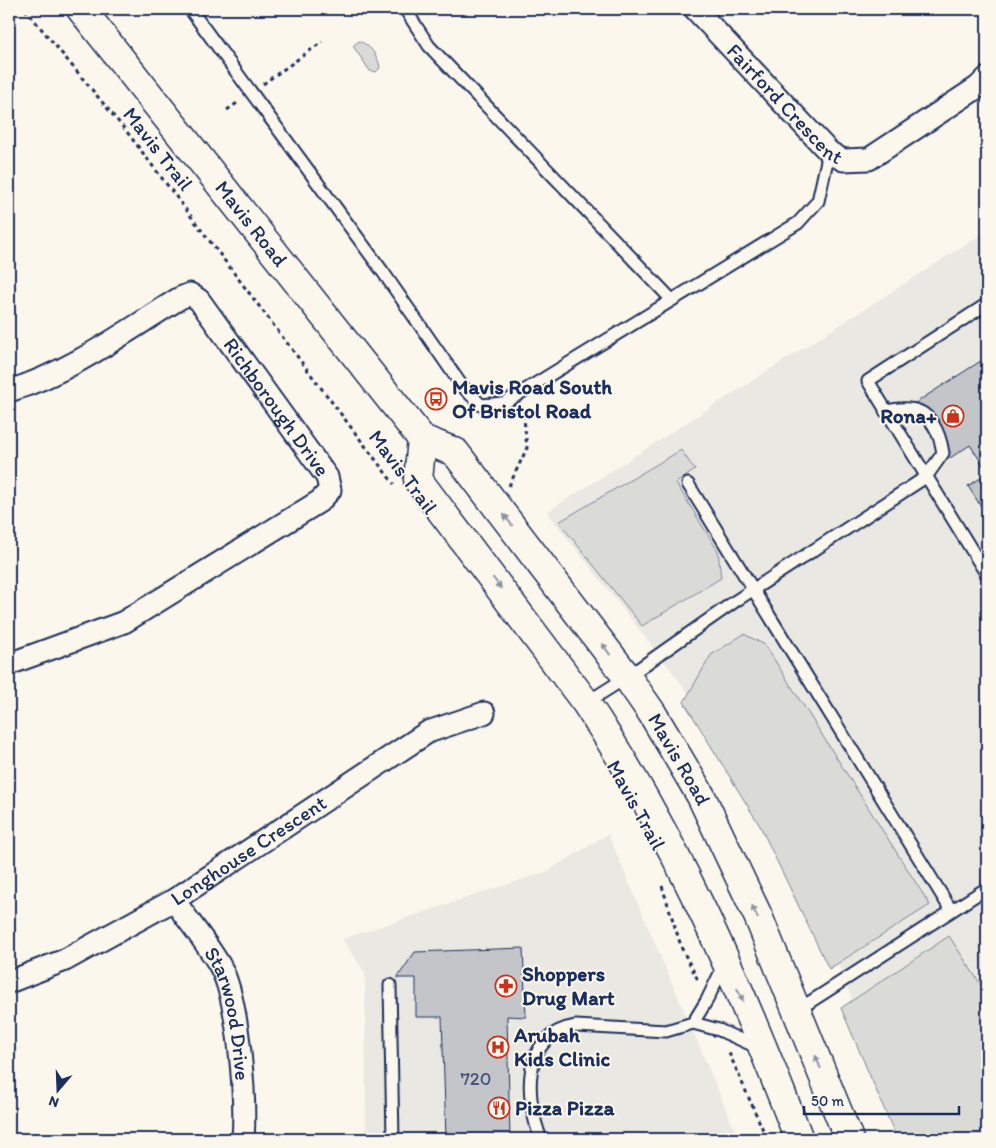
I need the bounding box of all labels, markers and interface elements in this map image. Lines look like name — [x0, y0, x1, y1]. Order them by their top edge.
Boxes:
street label: Fairford Crescent — [722, 38, 848, 169]
street label: Mavis Trail — [118, 102, 199, 195]
street label: Mavis Road — [210, 175, 294, 272]
street label: Richborough Drive — [218, 333, 335, 481]
place label: Mavis Road South Of Bristol Road — [452, 374, 612, 423]
bus stop icon: Mavis Road South Of Bristol Road — [424, 387, 448, 411]
place label: Rona+ — [880, 403, 937, 428]
shop icon: Rona+ — [941, 404, 965, 428]
street label: Mavis Trail — [364, 425, 443, 519]
one-way arrow — [502, 514, 513, 527]
one-way arrow — [492, 576, 503, 589]
one-way arrow — [601, 643, 612, 656]
street label: Mavis Road — [643, 708, 717, 809]
street label: Mavis Trail — [602, 755, 671, 854]
street label: Longhouse Crescent — [166, 790, 331, 911]
one-way arrow — [751, 905, 759, 919]
street label: Starwood Drive — [199, 942, 255, 1081]
place label: Shoppers Drug Mart — [522, 961, 615, 1011]
pharmacy icon: Shoppers Drug Mart — [494, 974, 518, 998]
one-way arrow — [736, 988, 744, 1002]
place label: Arubah Kids Clinic — [513, 1022, 610, 1071]
hospital icon: Arubah Kids Clinic — [486, 1035, 510, 1059]
one-way arrow — [813, 1055, 821, 1069]
north arrow — [32, 1066, 82, 1116]
house number: 720 — [460, 1067, 492, 1090]
scale bar — [804, 1083, 958, 1115]
text: N — [47, 1092, 61, 1111]
text: 50 m — [811, 1092, 844, 1110]
place label: Pizza Pizza — [515, 1095, 616, 1120]
restaurant icon: Pizza Pizza — [487, 1096, 511, 1120]

